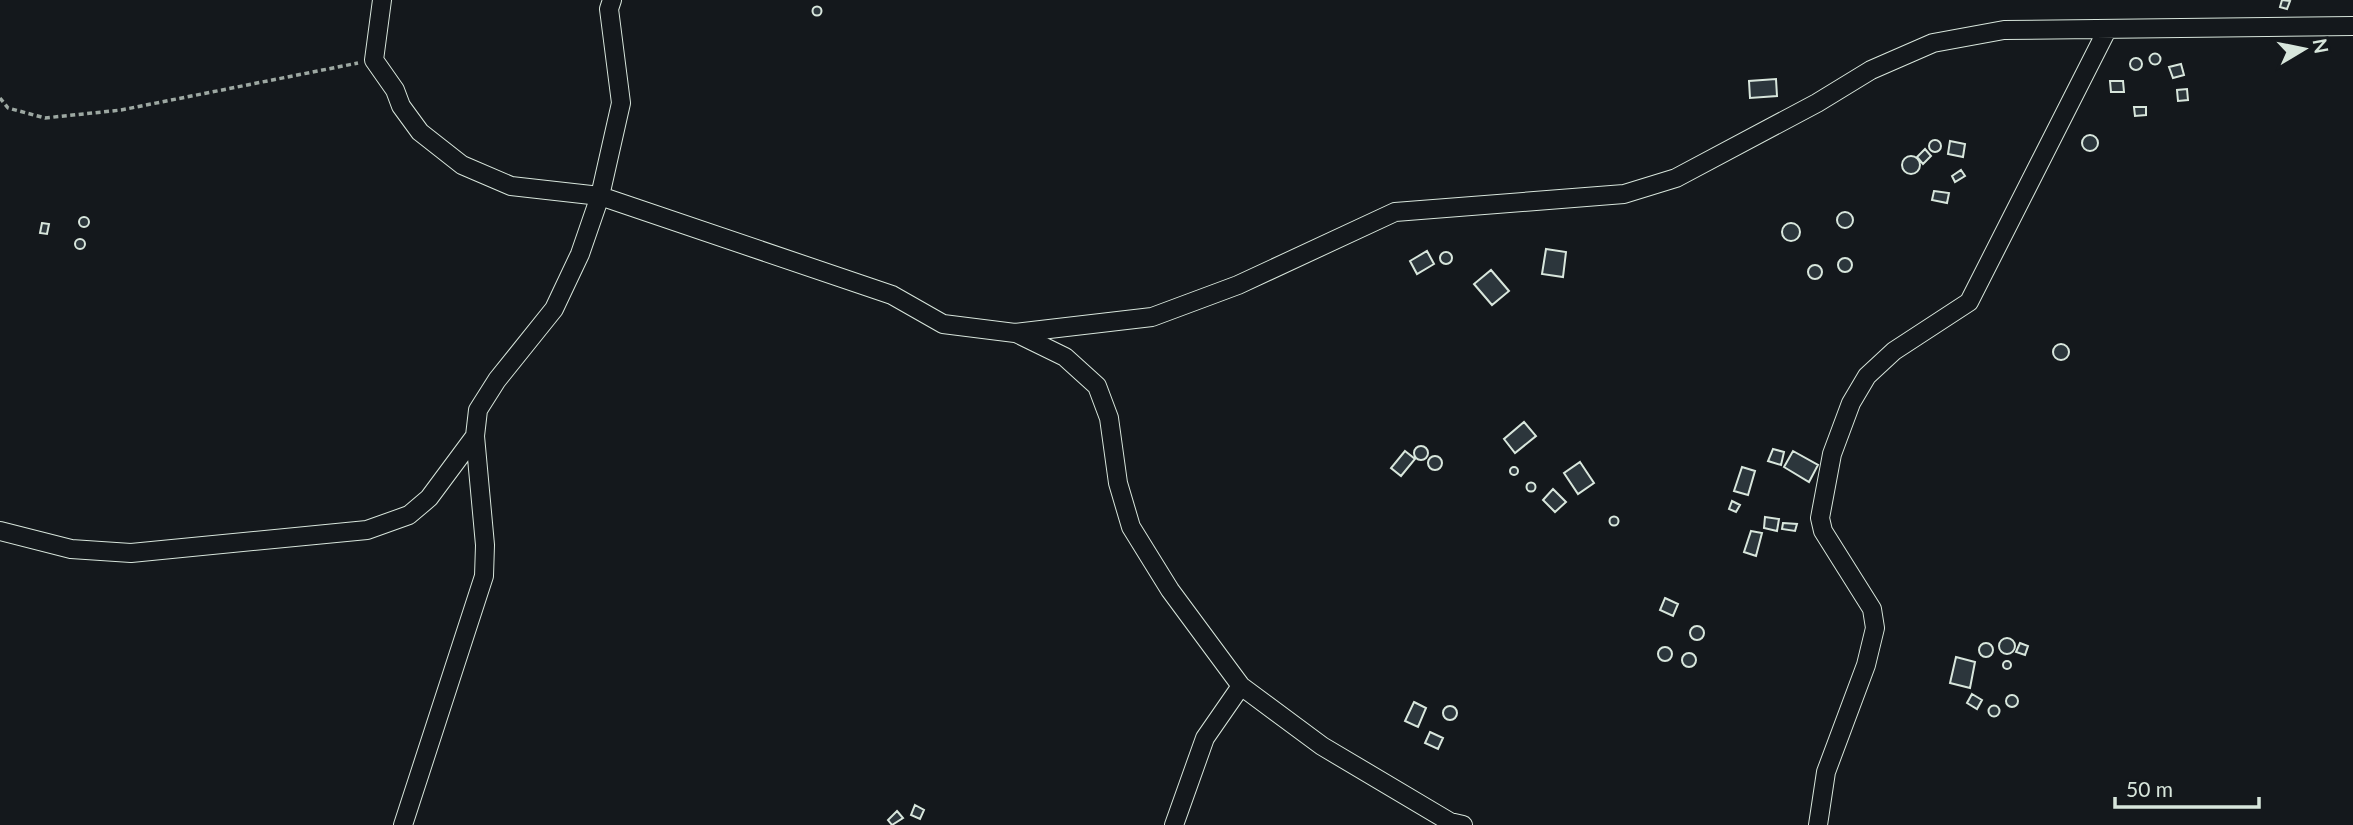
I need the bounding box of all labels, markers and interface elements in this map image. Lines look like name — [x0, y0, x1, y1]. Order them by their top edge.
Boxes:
north arrow — [2269, 14, 2339, 84]
text: N — [2309, 37, 2334, 55]
scale bar — [2115, 766, 2258, 810]
text: 50 m — [2126, 776, 2173, 801]

